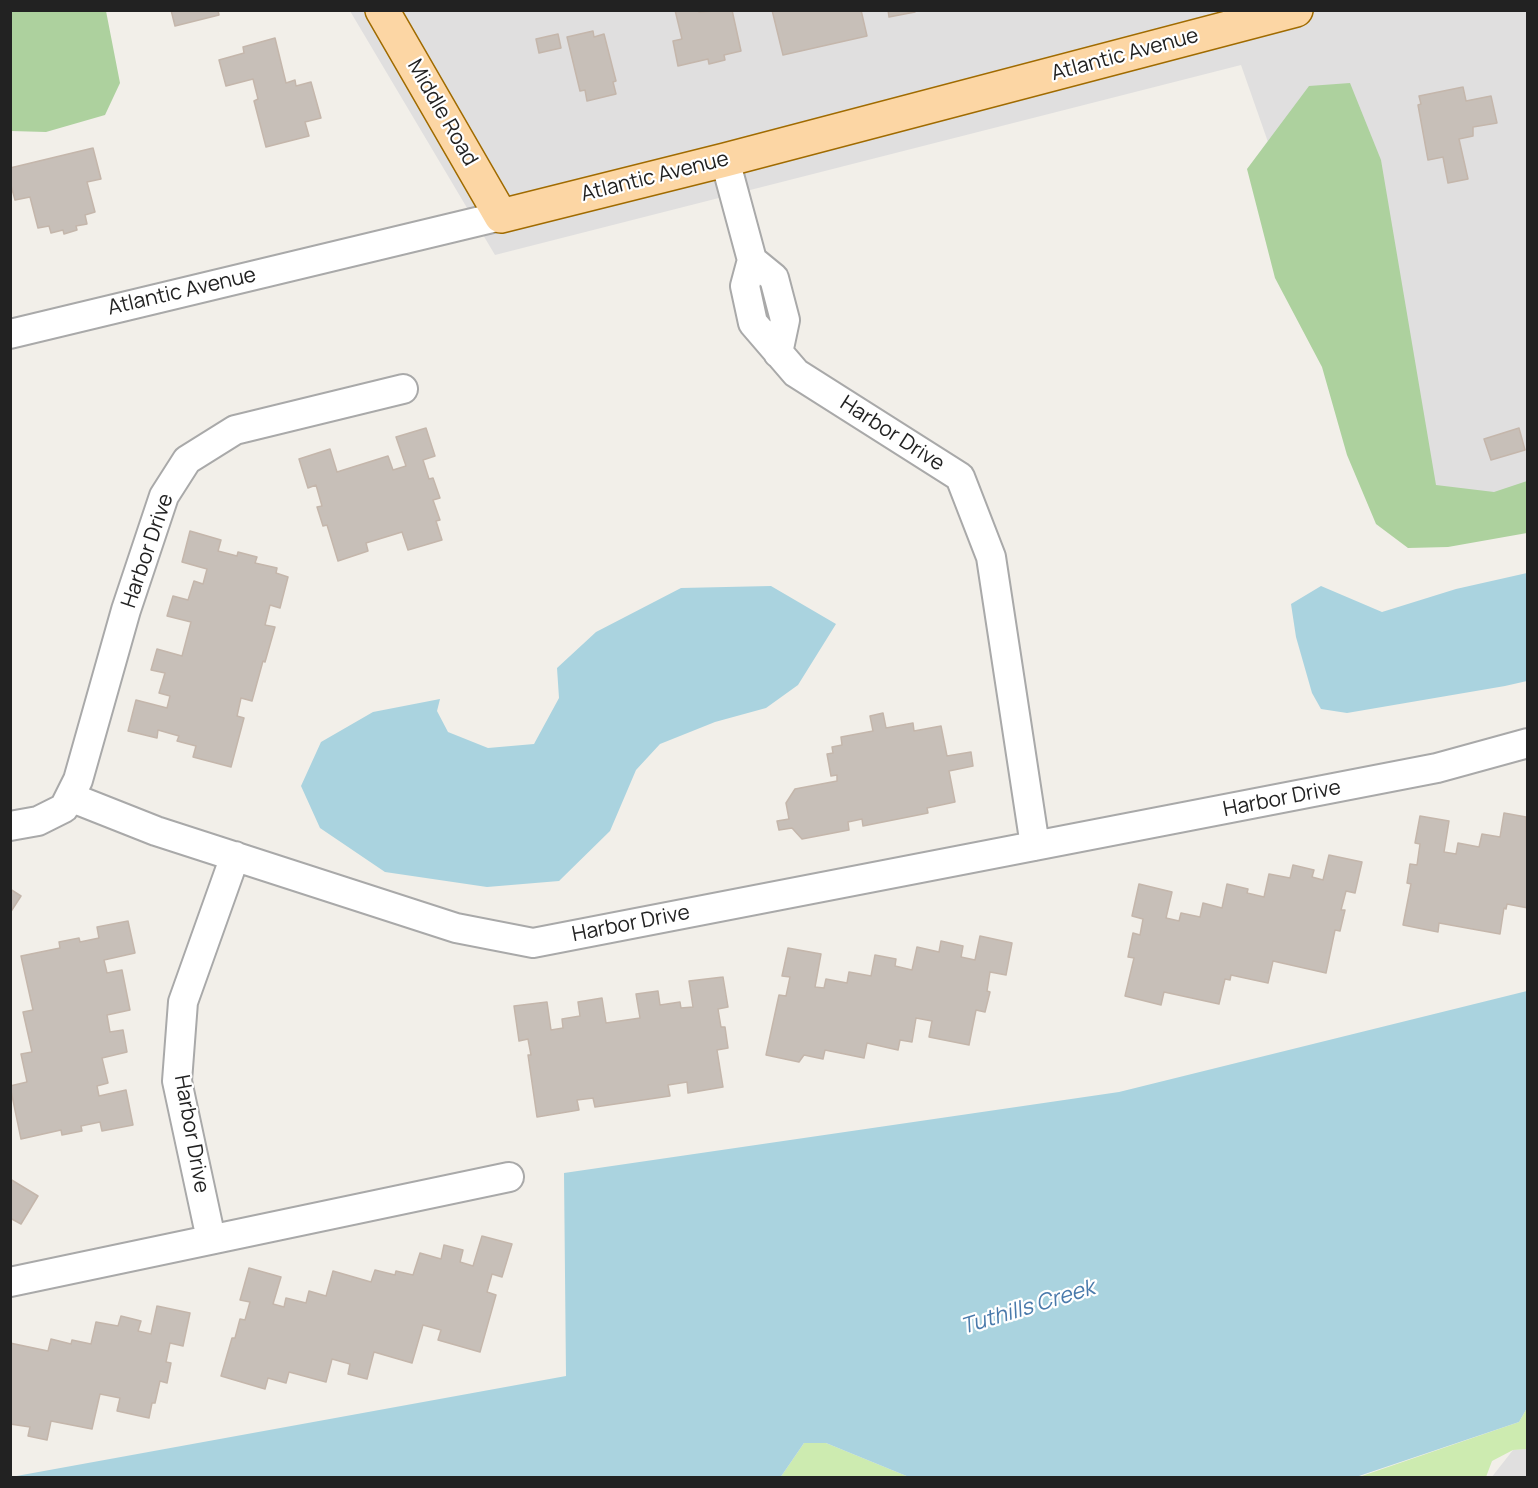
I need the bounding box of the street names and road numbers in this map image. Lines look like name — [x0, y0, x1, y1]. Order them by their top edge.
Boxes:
street label: Atlantic Avenue — [1049, 23, 1201, 87]
street label: Middle Road — [401, 55, 483, 171]
street label: Atlantic Avenue — [579, 146, 731, 208]
street label: Atlantic Avenue — [105, 263, 259, 321]
street label: Harbor Drive — [835, 391, 949, 477]
street label: Harbor Drive — [117, 490, 179, 612]
street label: Harbor Drive — [1221, 775, 1343, 823]
street label: Harbor Drive — [570, 900, 692, 948]
street label: Harbor Drive — [168, 1073, 214, 1195]

